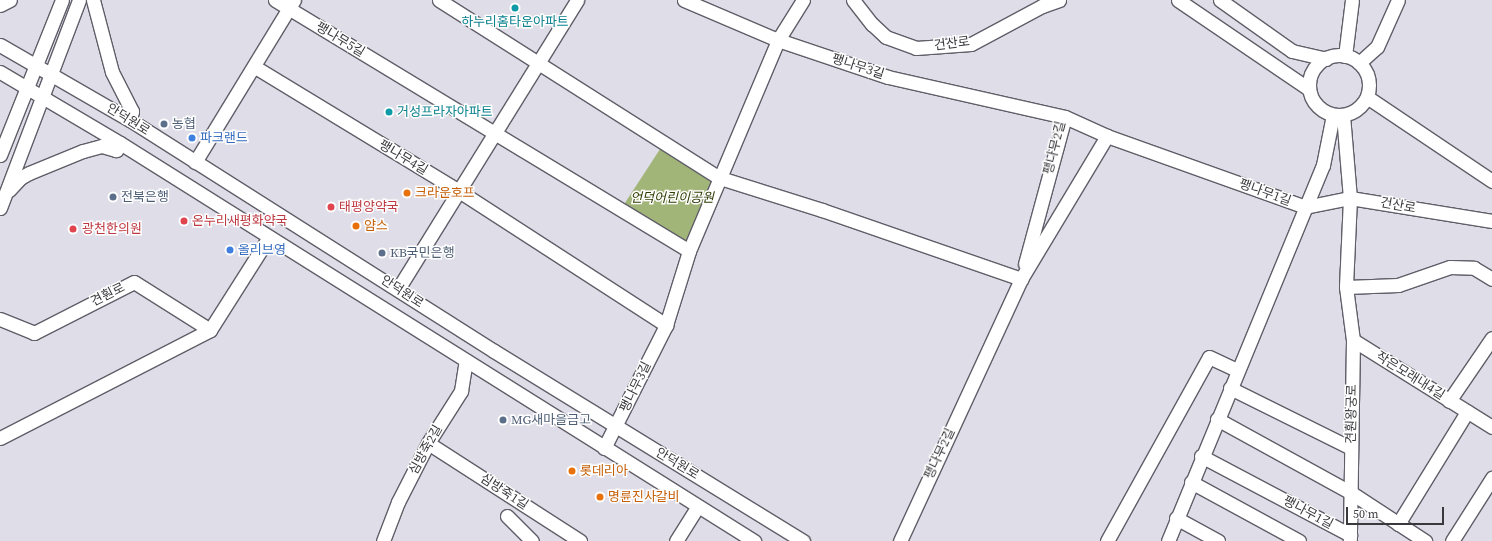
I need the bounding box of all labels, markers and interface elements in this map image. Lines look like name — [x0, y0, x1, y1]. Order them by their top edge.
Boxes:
marker: 하누리홈타운아파트 — [510, 3, 520, 13]
place label: 하누리홈타운아파트 — [461, 14, 569, 30]
street label: 팽나무5길 — [313, 19, 367, 61]
street label: 건산로 — [933, 34, 971, 54]
street label: 팽나무3길 — [830, 51, 886, 83]
street label: 안덕원로 — [104, 101, 152, 139]
place label: 거성프라자아파트 — [397, 104, 493, 120]
marker: 거성프라자아파트 — [384, 107, 394, 117]
place label: 농협 — [172, 116, 196, 132]
marker: 농협 — [159, 119, 169, 129]
street label: 팽나무2길 — [1041, 120, 1069, 176]
place label: 파크랜드 — [200, 130, 248, 146]
marker: 파크랜드 — [187, 133, 197, 143]
street label: 팽나무4길 — [376, 137, 430, 179]
street label: 팽나무1길 — [1237, 176, 1293, 210]
place label: 크라운호프 — [415, 185, 475, 201]
marker: 크라운호프 — [402, 188, 412, 198]
place label: 전북은행 — [121, 189, 169, 205]
park label: 언덕어린이공원 — [630, 190, 714, 206]
marker: 전북은행 — [108, 192, 118, 202]
street label: 건산로 — [1379, 195, 1417, 217]
place label: 태평양약국 — [339, 199, 399, 215]
marker: 태평양약국 — [326, 202, 336, 212]
place label: 온누리새평화약국 — [192, 213, 288, 229]
marker: 온누리새평화약국 — [179, 216, 189, 226]
place label: 얌스 — [364, 218, 388, 234]
place label: 광천한의원 — [82, 221, 142, 237]
marker: 얌스 — [351, 221, 361, 231]
marker: 광천한의원 — [67, 223, 79, 235]
place label: 올리브영 — [238, 242, 286, 258]
marker: 올리브영 — [225, 245, 235, 255]
place label: KB국민은행 — [390, 245, 455, 261]
marker: KB국민은행 — [377, 248, 387, 258]
street label: 안덕원로 — [378, 272, 426, 312]
street label: 견훤로 — [88, 280, 128, 310]
street label: 작은모래내4길 — [1373, 349, 1447, 403]
street label: 팽나무3길 — [617, 359, 655, 415]
street label: 견훤왕궁로 — [1344, 384, 1360, 444]
place label: MG새마을금고 — [511, 412, 591, 428]
marker: MG새마을금고 — [498, 415, 508, 425]
street label: 심방죽2길 — [406, 422, 446, 478]
street label: 팽나무2길 — [921, 426, 959, 482]
street label: 안덕원로 — [652, 445, 702, 483]
place label: 롯데리아 — [580, 463, 628, 479]
marker: 롯데리아 — [567, 466, 577, 476]
street label: 심방죽1길 — [477, 471, 531, 513]
place label: 명륜진사갈비 — [608, 489, 680, 505]
marker: 명륜진사갈비 — [595, 492, 605, 502]
street label: 팽나무1길 — [1280, 493, 1336, 533]
scale bar — [1348, 499, 1446, 525]
text: 50 m — [1353, 506, 1379, 522]

